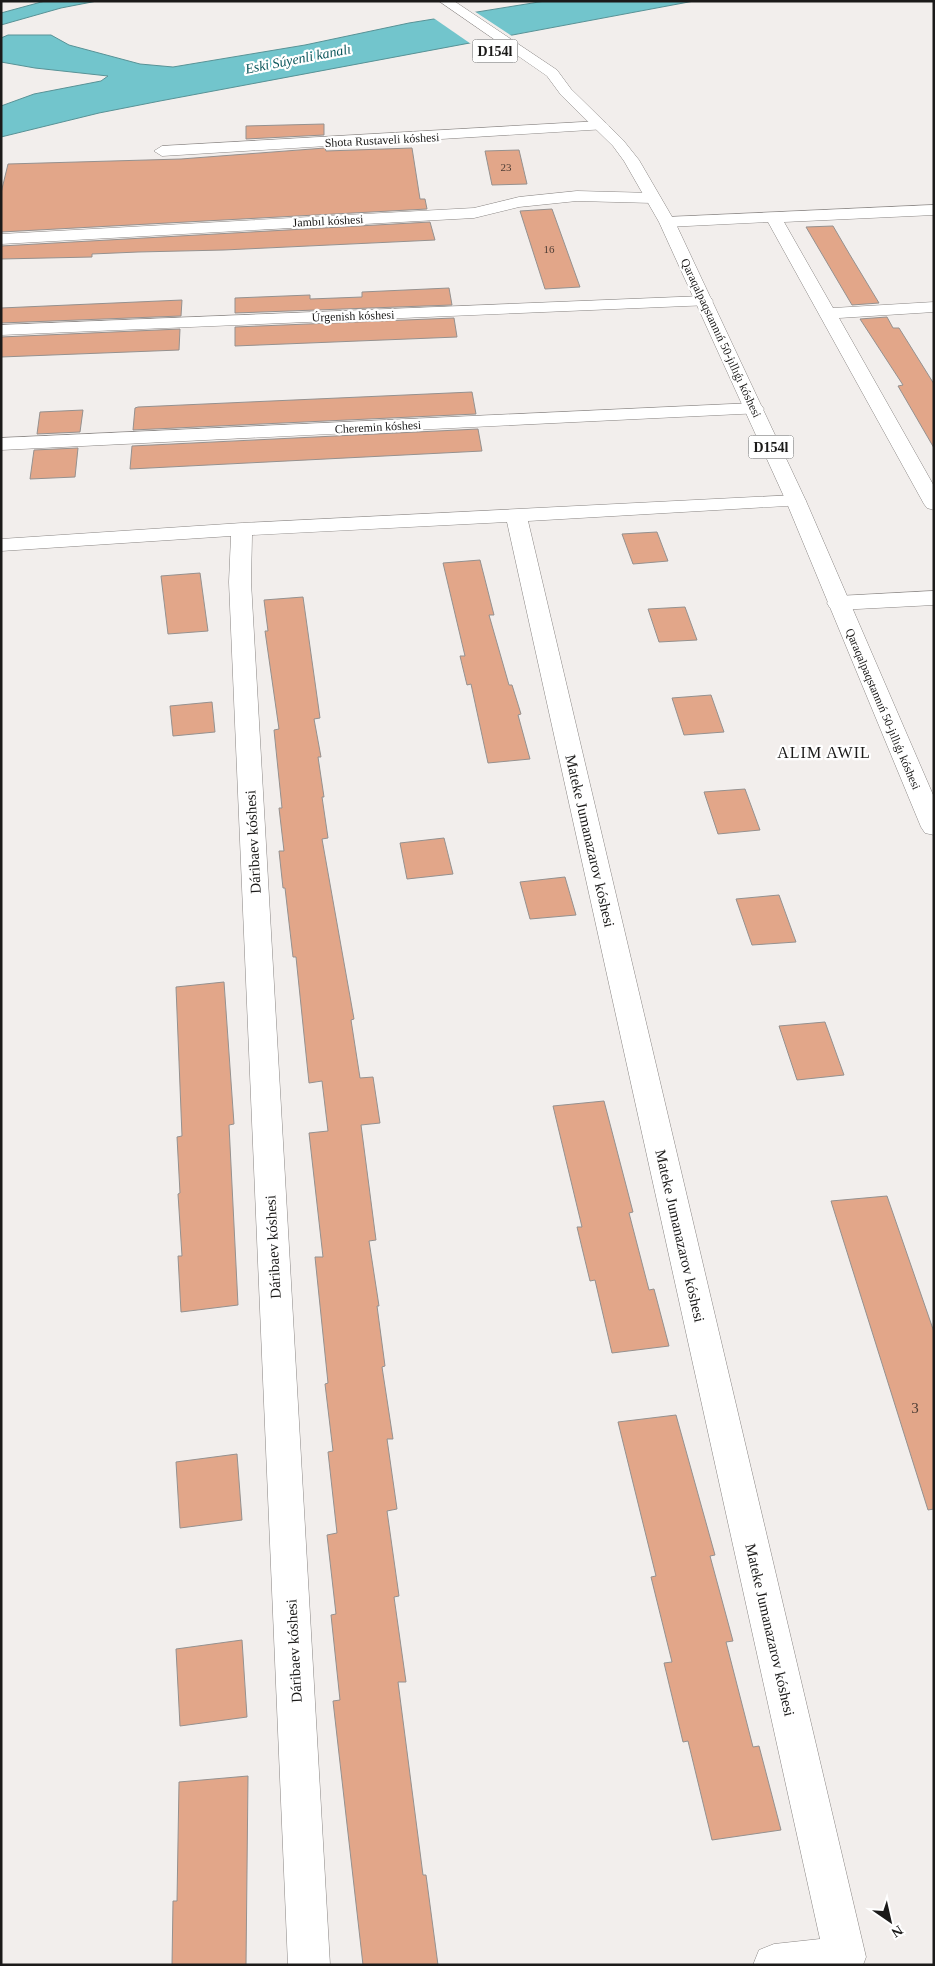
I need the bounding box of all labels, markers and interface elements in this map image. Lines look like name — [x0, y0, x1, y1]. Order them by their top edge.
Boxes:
road number: D154l — [472, 40, 518, 62]
water label: Eski Súyenli kanalı — [243, 41, 352, 77]
street label: Shota Rustaveli kóshesi — [324, 130, 440, 150]
house number: 23 — [501, 161, 512, 173]
street label: Jambıl kóshesi — [292, 212, 364, 230]
house number: 16 — [544, 243, 555, 255]
street label: Qaraqalpaqstannıń 50-jıllıǵı kóshesi — [678, 256, 764, 420]
street label: Úrgenish kóshesi — [311, 308, 395, 324]
street label: Cheremin kóshesi — [335, 418, 422, 436]
road number: D154l — [748, 436, 794, 458]
street label: Qaraqalpaqstannıń 50-jıllıǵı kóshesi — [843, 626, 924, 792]
district label: ALIM AWIL — [777, 744, 871, 761]
street label: Mateke Jumanazarov kóshesi — [562, 753, 618, 929]
street label: Dáribaev kóshesi — [242, 790, 264, 894]
street label: Mateke Jumanazarov kóshesi — [652, 1148, 708, 1324]
street label: Dáribaev kóshesi — [262, 1195, 284, 1299]
house number: 3 — [911, 1400, 919, 1416]
street label: Mateke Jumanazarov kóshesi — [742, 1542, 798, 1718]
street label: Dáribaev kóshesi — [283, 1599, 305, 1703]
north arrow — [865, 1896, 915, 1946]
text: N — [889, 1922, 905, 1940]

